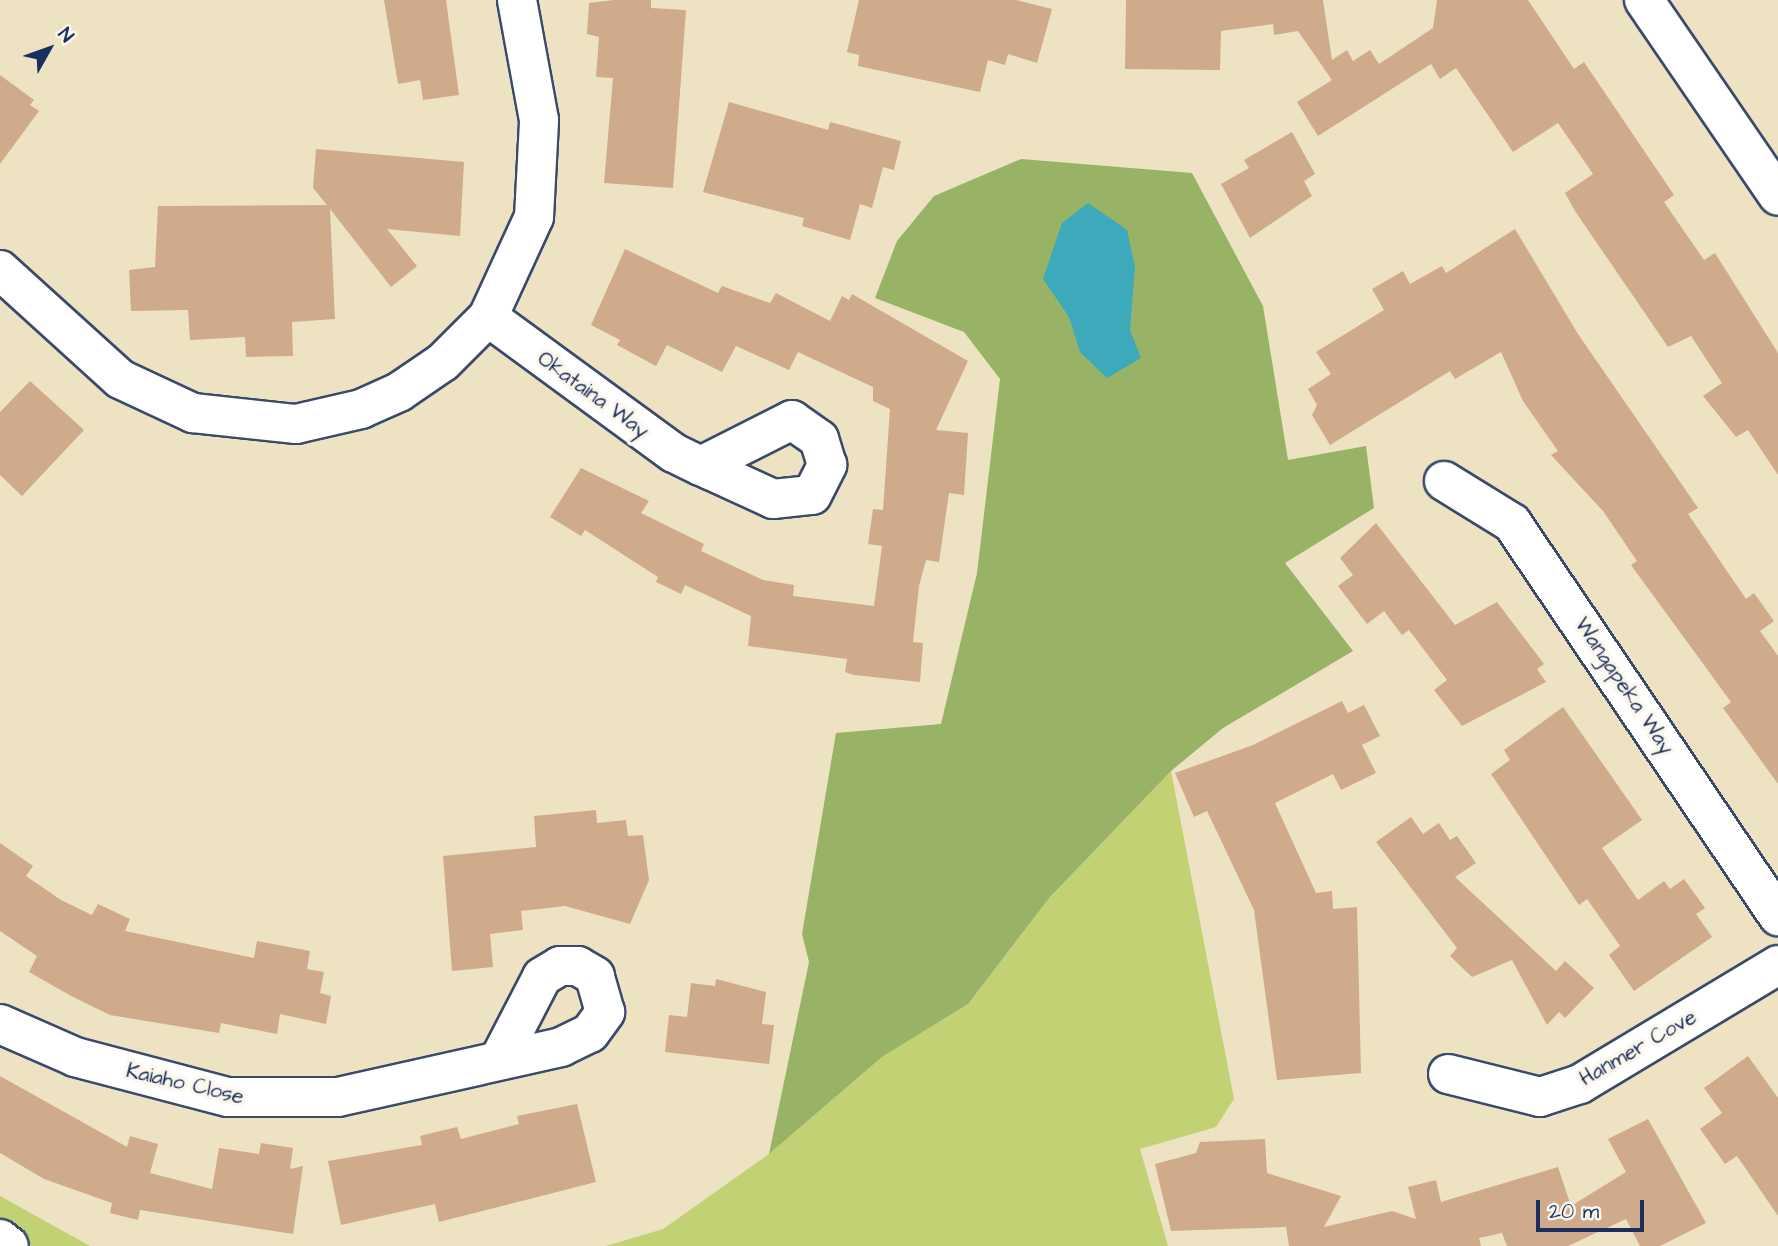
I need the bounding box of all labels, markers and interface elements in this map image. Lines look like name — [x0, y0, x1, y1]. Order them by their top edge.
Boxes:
north arrow — [14, 14, 84, 84]
text: N — [51, 22, 80, 48]
street label: Okataina Way — [532, 346, 654, 444]
street label: Wangapeka Way — [1569, 613, 1679, 759]
street label: Hanmer Cove — [1575, 1004, 1701, 1092]
street label: Kaiaho Close — [124, 1058, 246, 1110]
scale bar — [1540, 1186, 1648, 1230]
text: 20 m — [1549, 1197, 1599, 1226]

